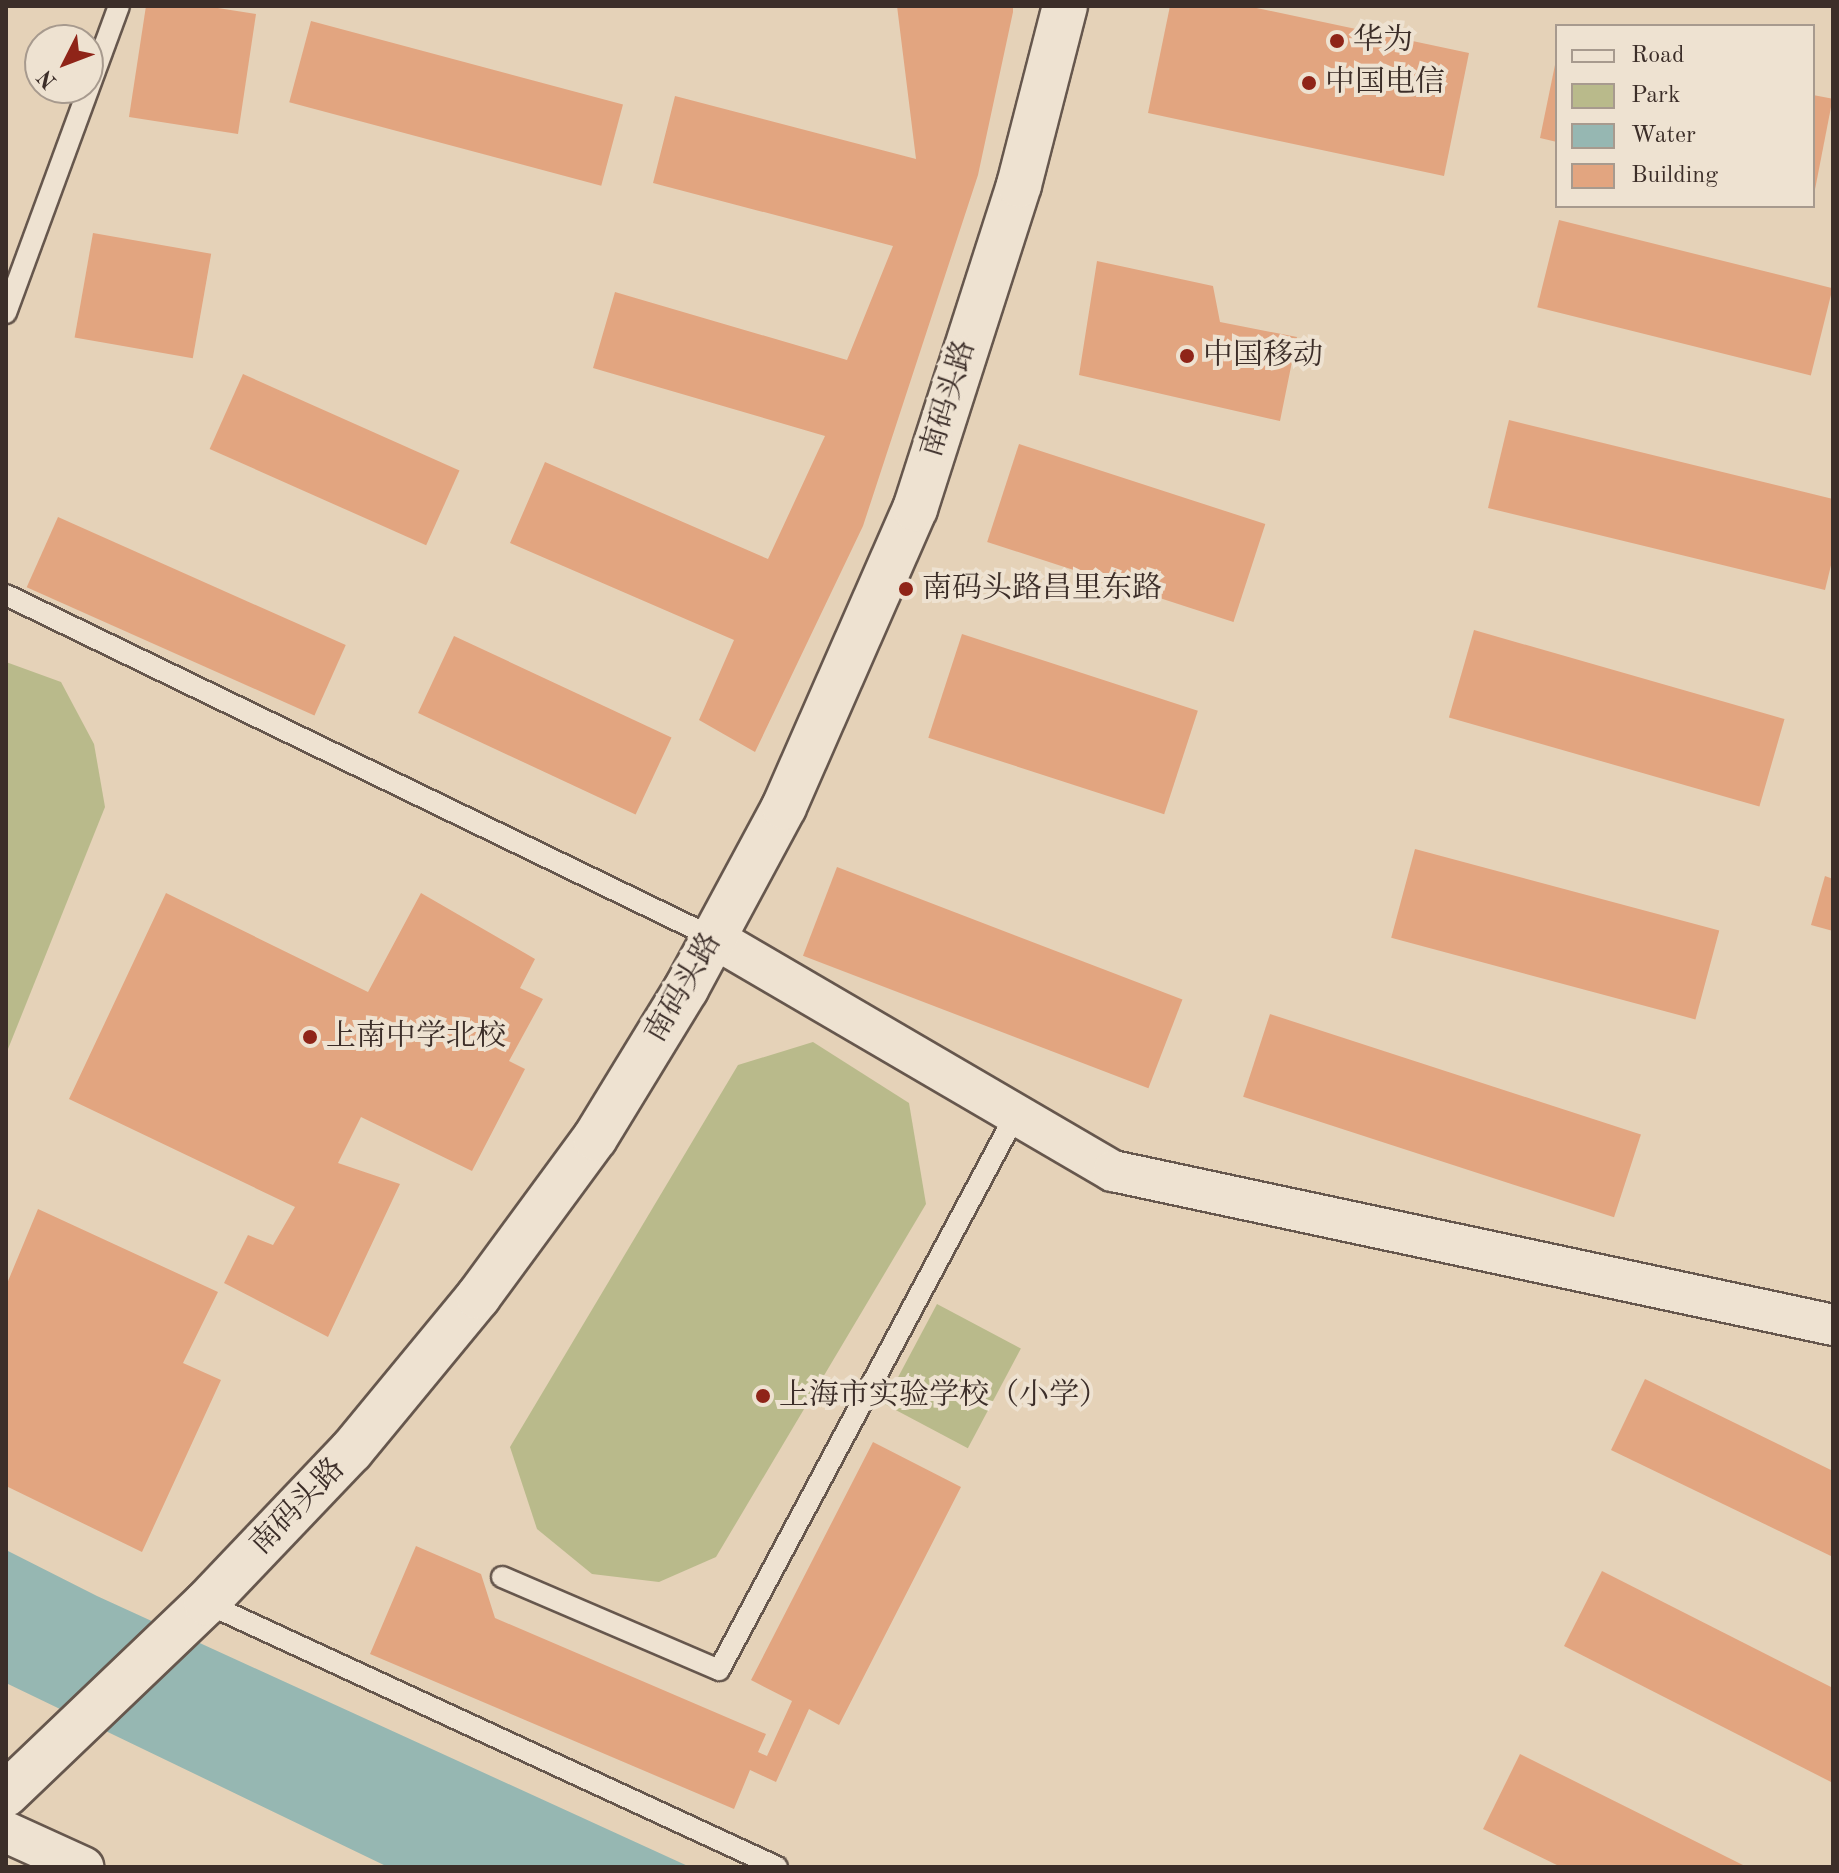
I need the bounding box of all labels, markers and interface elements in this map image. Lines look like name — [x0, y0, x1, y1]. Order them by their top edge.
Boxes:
place label: 华为 — [1353, 23, 1413, 59]
north arrow — [24, 24, 104, 104]
legend — [1555, 24, 1815, 208]
marker: 华为 — [1328, 32, 1346, 50]
text: Road — [1631, 44, 1684, 68]
text: N — [34, 65, 61, 92]
place label: 中国电信 — [1325, 65, 1445, 101]
marker: 中国电信 — [1300, 74, 1318, 92]
text: Park — [1631, 84, 1680, 108]
text: Water — [1631, 124, 1696, 148]
text: Building — [1631, 164, 1718, 188]
street label: 南码头路 — [914, 336, 984, 462]
place label: 中国移动 — [1203, 338, 1323, 374]
marker: 中国移动 — [1178, 347, 1196, 365]
place label: 南码头路昌里东路 — [922, 571, 1162, 607]
marker: 南码头路昌里东路 — [897, 580, 915, 598]
street label: 南码头路 — [638, 927, 730, 1049]
place label: 上南中学北校 — [326, 1019, 506, 1055]
marker: 上南中学北校 — [301, 1028, 319, 1046]
place label: 上海市实验学校（小学） — [779, 1378, 1109, 1414]
marker: 上海市实验学校（小学） — [754, 1387, 772, 1405]
street label: 南码头路 — [243, 1451, 353, 1563]

